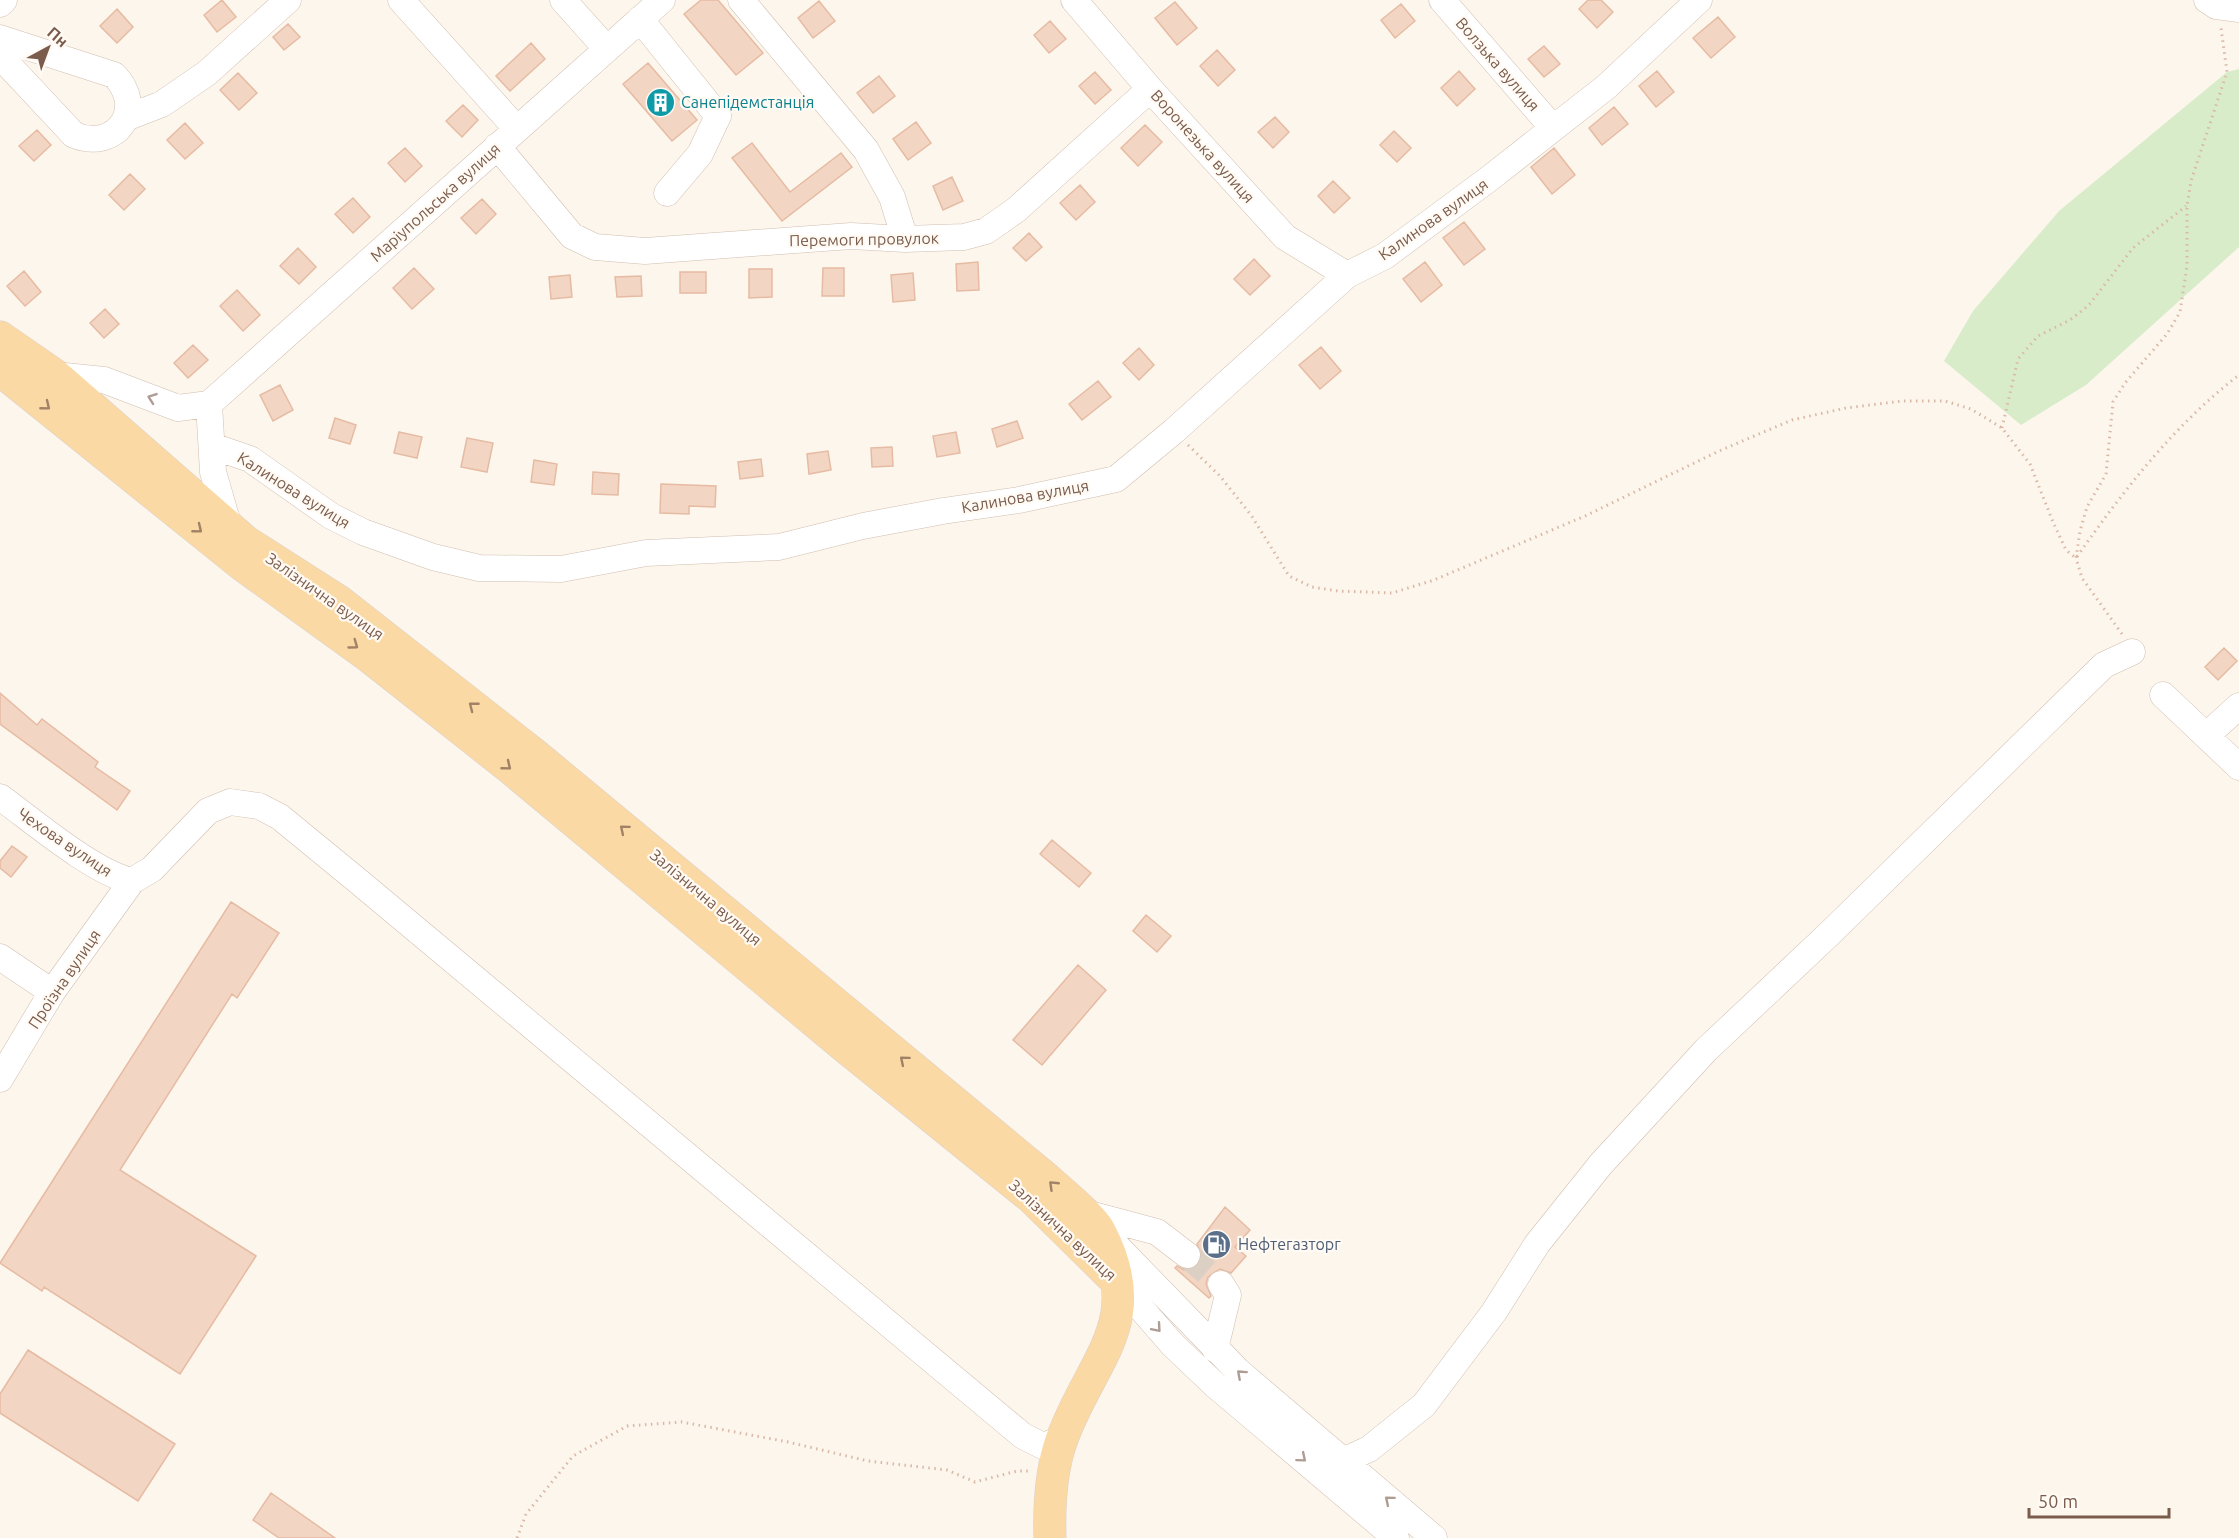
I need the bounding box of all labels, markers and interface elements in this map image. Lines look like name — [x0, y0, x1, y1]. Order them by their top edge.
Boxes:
street label: Волзька вулиця — [1453, 14, 1543, 114]
north arrow — [18, 18, 78, 78]
text: Пн — [44, 23, 72, 50]
building icon: Санепідемстанція — [644, 86, 676, 118]
street label: Воронезька вулиця — [1148, 86, 1258, 206]
place label: Санепідемстанція — [681, 93, 814, 111]
street label: Маріупольська вулиця — [367, 139, 503, 265]
street label: Калинова вулиця — [1375, 175, 1491, 263]
street label: Перемоги провулок — [789, 229, 939, 249]
one-way arrow — [147, 393, 158, 405]
one-way arrow — [39, 399, 50, 410]
street label: Калинова вулиця — [234, 448, 354, 532]
street label: Калинова вулиця — [960, 476, 1090, 516]
one-way arrow — [191, 521, 202, 532]
street label: Залізнична вулиця — [263, 549, 387, 643]
one-way arrow — [347, 638, 358, 649]
one-way arrow — [468, 702, 479, 713]
one-way arrow — [500, 758, 511, 769]
street label: Чехова вулиця — [15, 804, 115, 880]
one-way arrow — [620, 825, 631, 836]
street label: Залізнична вулиця — [647, 845, 765, 949]
street label: Проїзна вулиця — [24, 926, 104, 1032]
one-way arrow — [900, 1056, 911, 1067]
street label: Залізнична вулиця — [1006, 1176, 1120, 1284]
one-way arrow — [1050, 1181, 1060, 1192]
fuel station icon: Нефтегазторг — [1201, 1228, 1233, 1260]
place label: Нефтегазторг — [1238, 1235, 1341, 1253]
one-way arrow — [1150, 1321, 1161, 1332]
one-way arrow — [1237, 1370, 1248, 1381]
one-way arrow — [1295, 1451, 1306, 1462]
scale bar — [2029, 1481, 2168, 1519]
text: 50 m — [2038, 1491, 2078, 1511]
one-way arrow — [1385, 1496, 1396, 1507]

